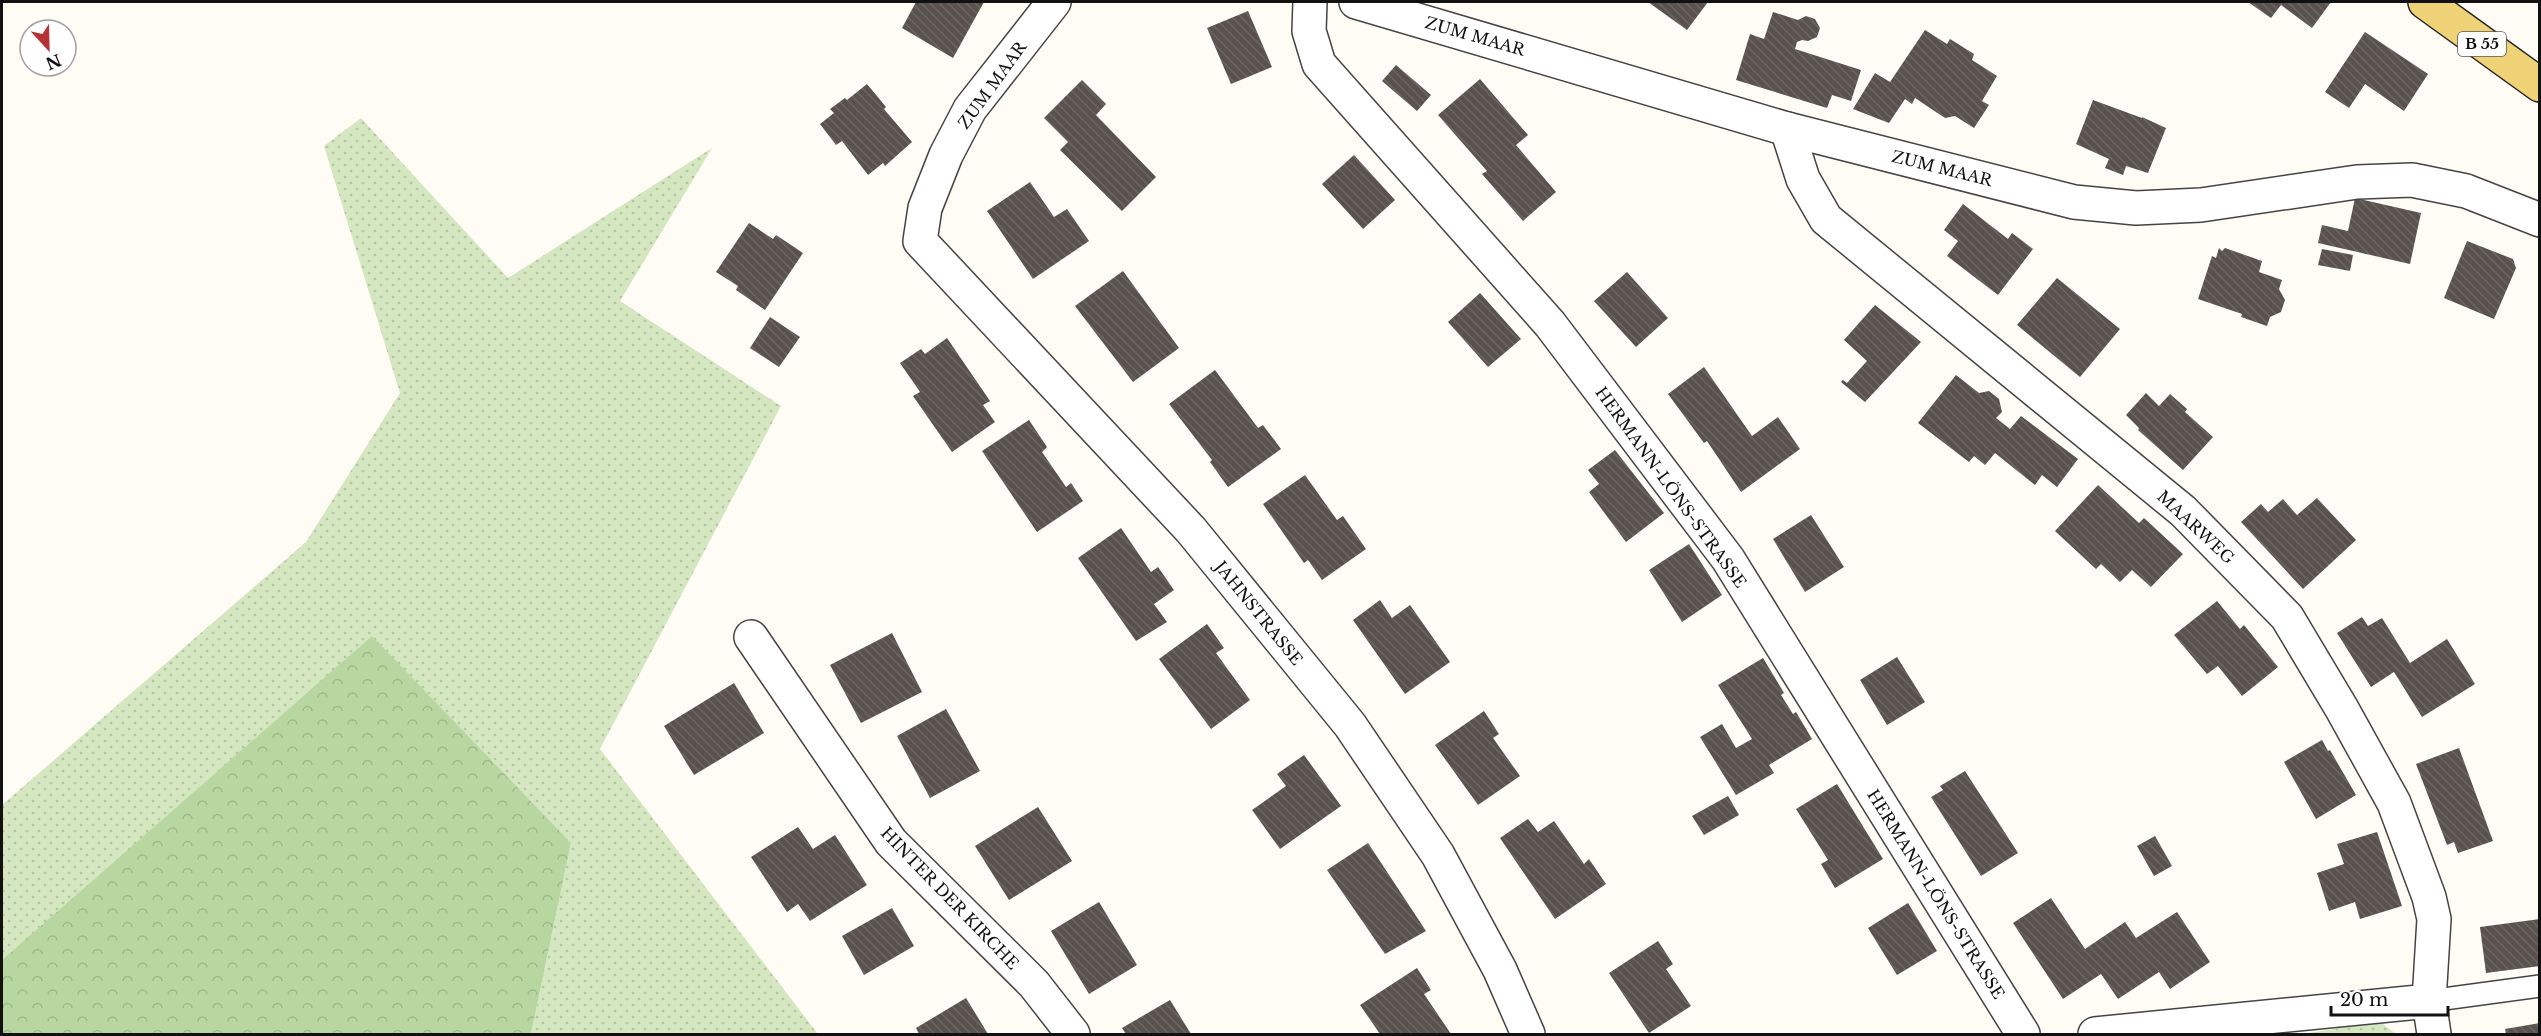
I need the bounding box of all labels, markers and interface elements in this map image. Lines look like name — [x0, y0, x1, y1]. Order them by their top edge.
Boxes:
street label: ZUM MAAR — [1423, 12, 1529, 60]
north arrow — [18, 18, 78, 78]
road number: B 55 — [2458, 32, 2506, 56]
street label: ZUM MAAR — [954, 36, 1031, 132]
text: N — [43, 50, 64, 74]
street label: ZUM MAAR — [1890, 146, 1996, 190]
street label: HERMANN-LÖNS-STRASSE — [1591, 383, 1751, 591]
street label: MAARWEG — [2153, 486, 2239, 568]
street label: JAHNSTRASSE — [1210, 555, 1307, 669]
street label: HERMANN-LÖNS-STRASSE — [1863, 785, 2009, 1003]
street label: HINTER DER KIRCHE — [877, 823, 1023, 973]
scale bar — [2331, 979, 2448, 1017]
text: 20 m — [2340, 989, 2388, 1011]

